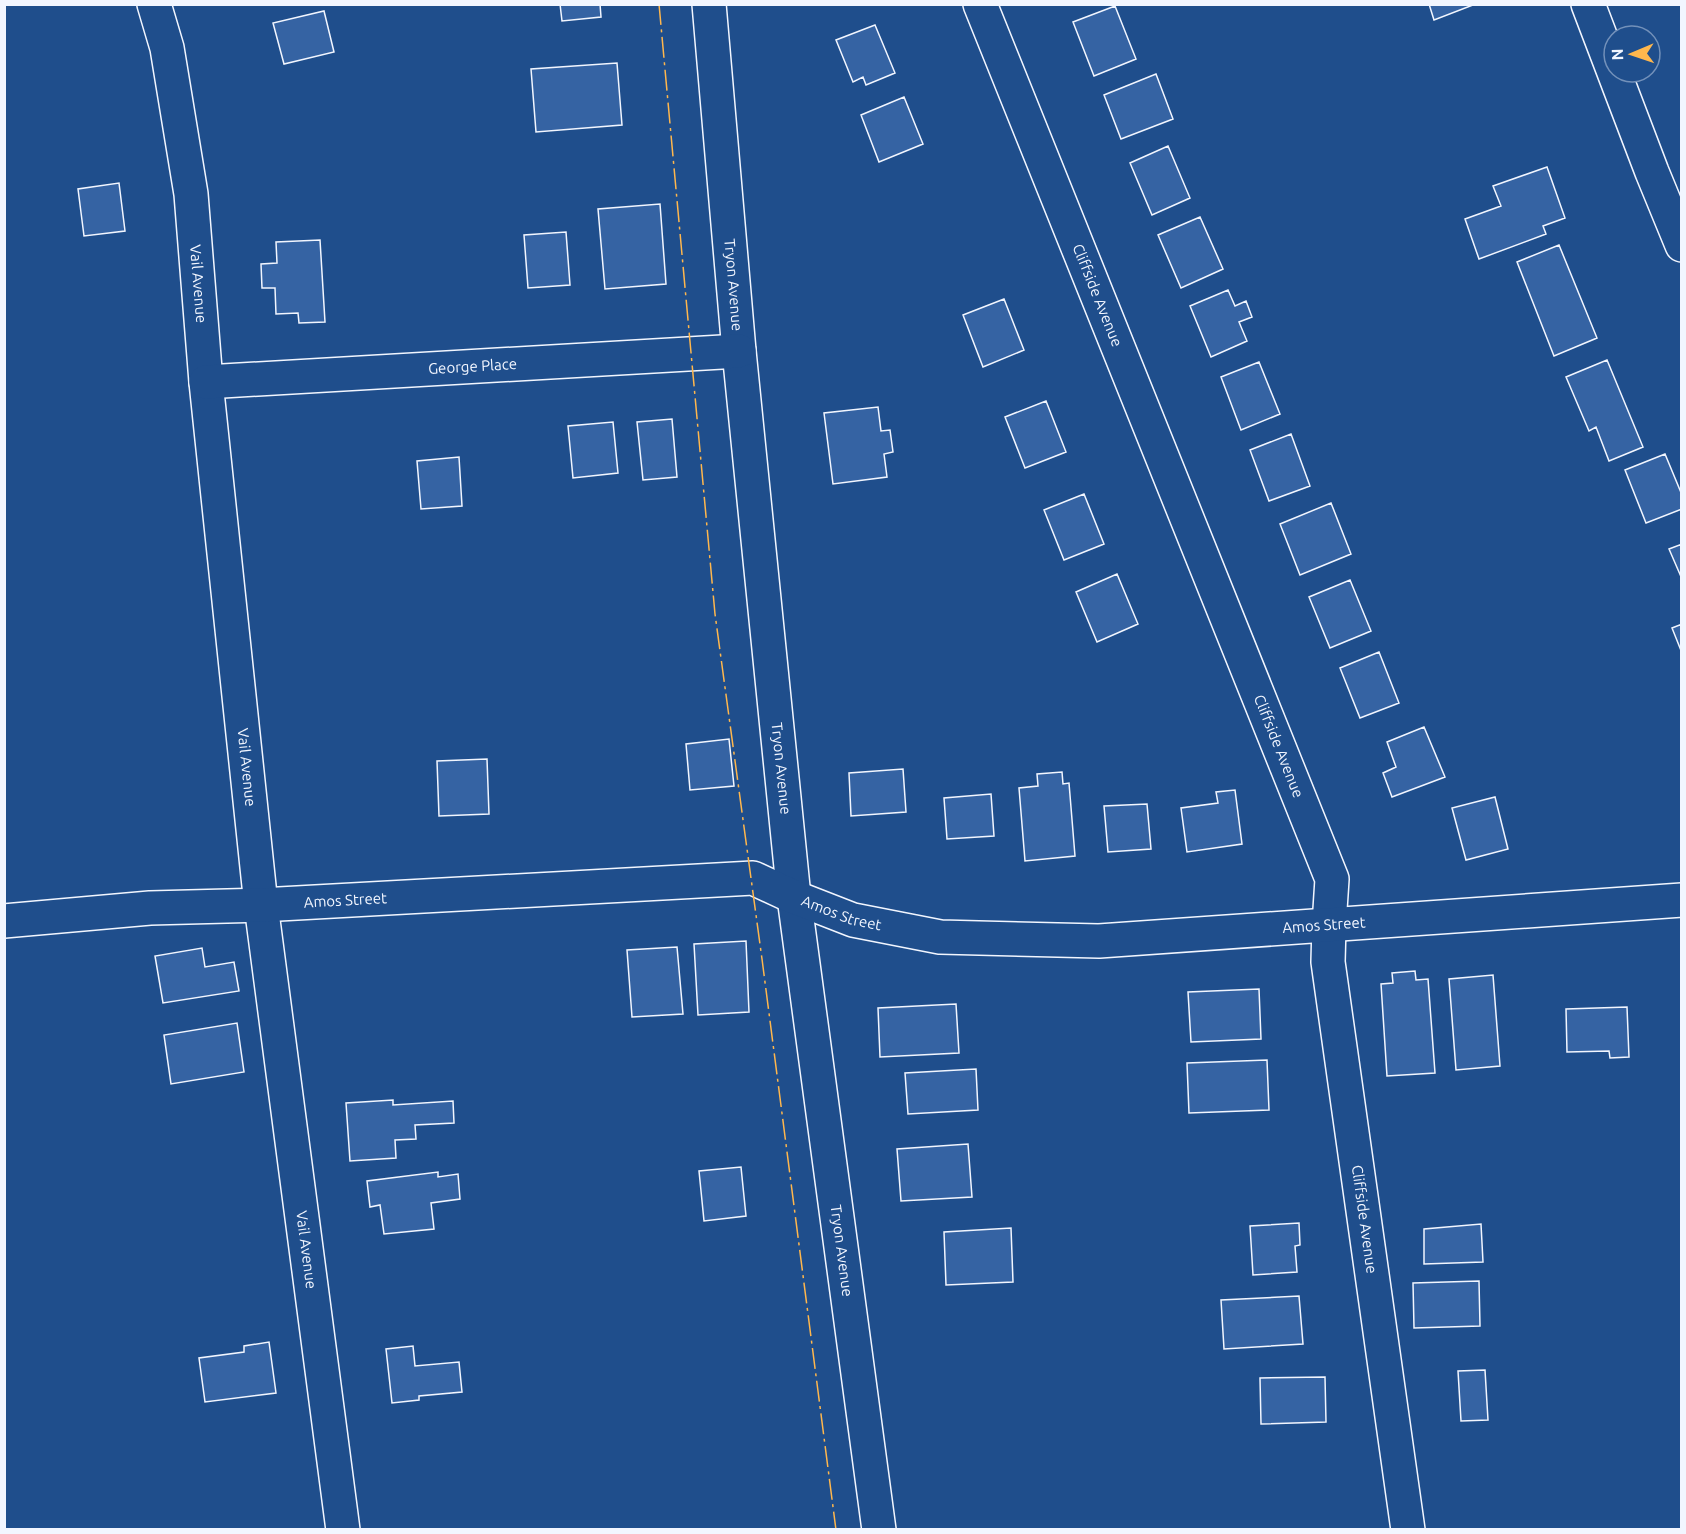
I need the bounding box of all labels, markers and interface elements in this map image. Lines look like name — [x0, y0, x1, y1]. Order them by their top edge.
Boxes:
north arrow — [1602, 24, 1662, 84]
text: N — [1608, 48, 1626, 61]
street label: Tryon Avenue — [721, 238, 746, 332]
street label: Cliffside Avenue — [1069, 241, 1126, 349]
street label: Vail Avenue — [187, 244, 210, 324]
street label: George Place — [428, 355, 517, 377]
street label: Cliffside Avenue — [1251, 692, 1307, 800]
street label: Tryon Avenue — [768, 722, 795, 815]
street label: Vail Avenue — [234, 727, 260, 807]
street label: Amos Street — [303, 889, 387, 911]
street label: Amos Street — [799, 892, 883, 933]
street label: Amos Street — [1282, 913, 1366, 936]
street label: Cliffside Avenue — [1349, 1164, 1381, 1275]
street label: Tryon Avenue — [827, 1204, 857, 1298]
street label: Vail Avenue — [293, 1210, 320, 1290]

